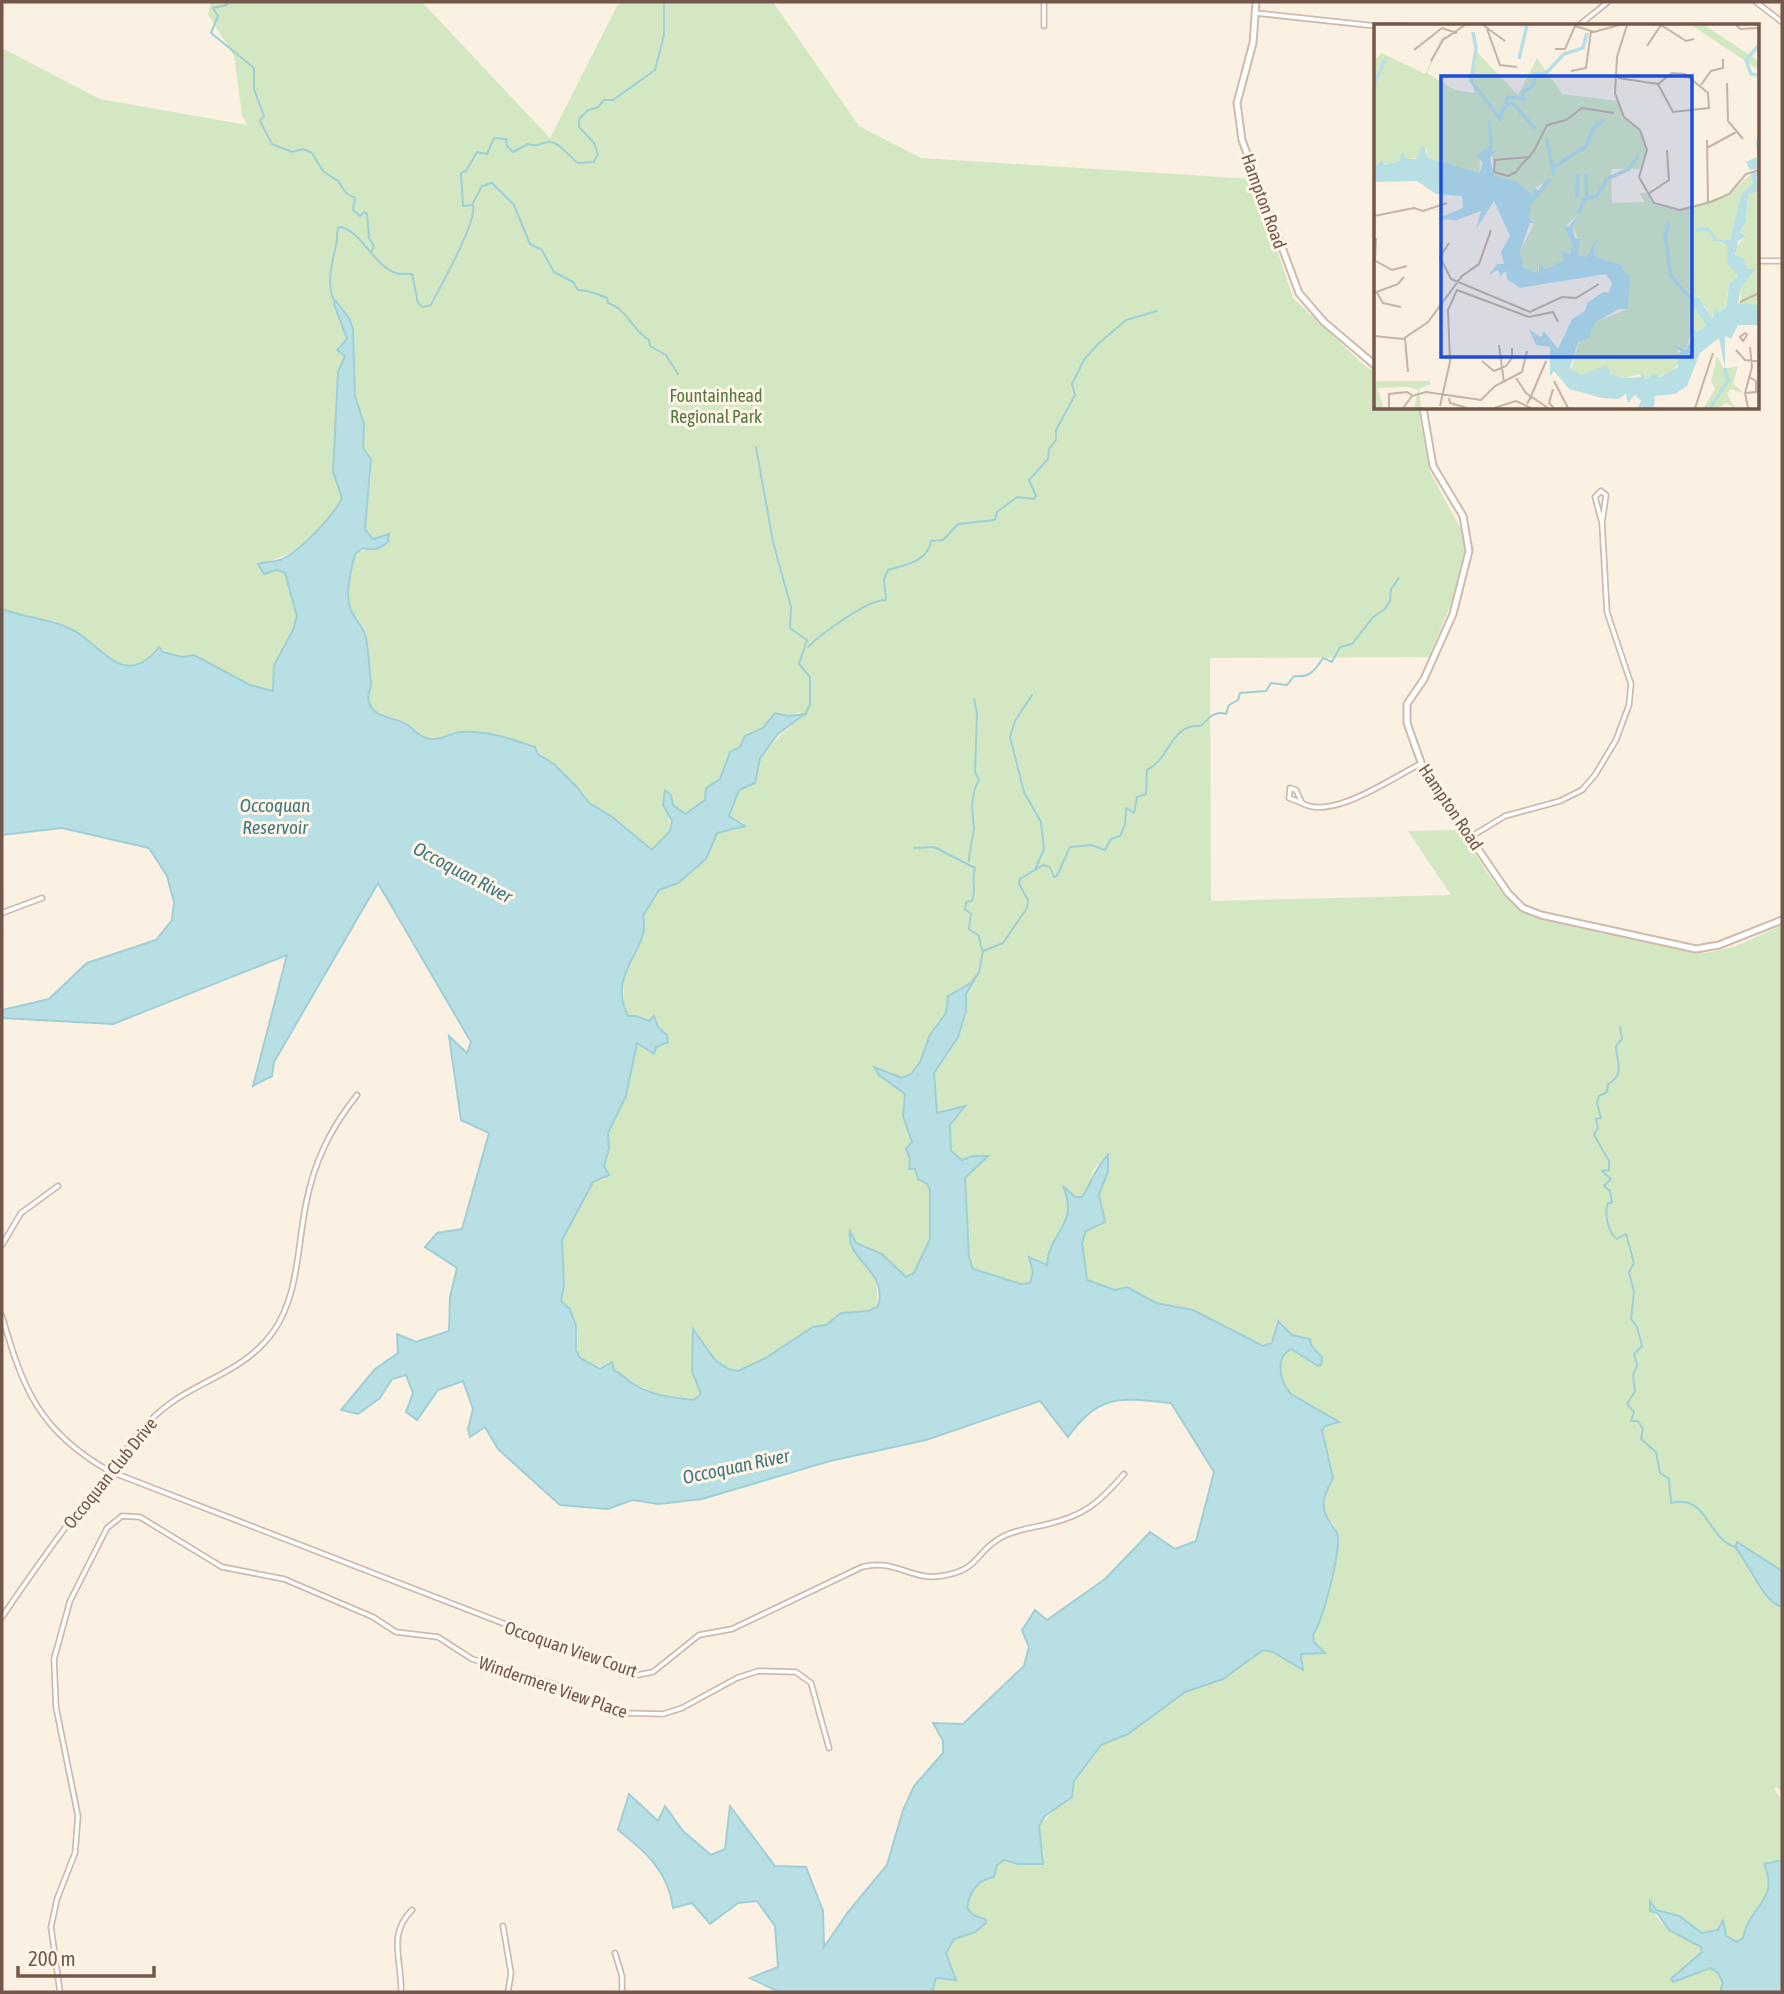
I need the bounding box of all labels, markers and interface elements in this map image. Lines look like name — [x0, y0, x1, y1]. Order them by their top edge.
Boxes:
inset map — [1374, 24, 1760, 410]
street label: Hampton Road — [1237, 151, 1291, 251]
park label: Fountainhead Regional Park — [669, 385, 763, 427]
street label: Hampton Road — [1415, 760, 1487, 854]
water label: Occoquan Reservoir — [240, 794, 310, 838]
water label: Occoquan River — [410, 837, 517, 908]
street label: Occoquan Club Drive — [59, 1413, 161, 1533]
water label: Occoquan River — [681, 1444, 793, 1488]
street label: Occoquan View Court — [502, 1616, 640, 1682]
street label: Windermere View Place — [476, 1652, 630, 1722]
scale bar — [18, 1934, 154, 1978]
text: 200 m — [28, 1946, 76, 1970]

